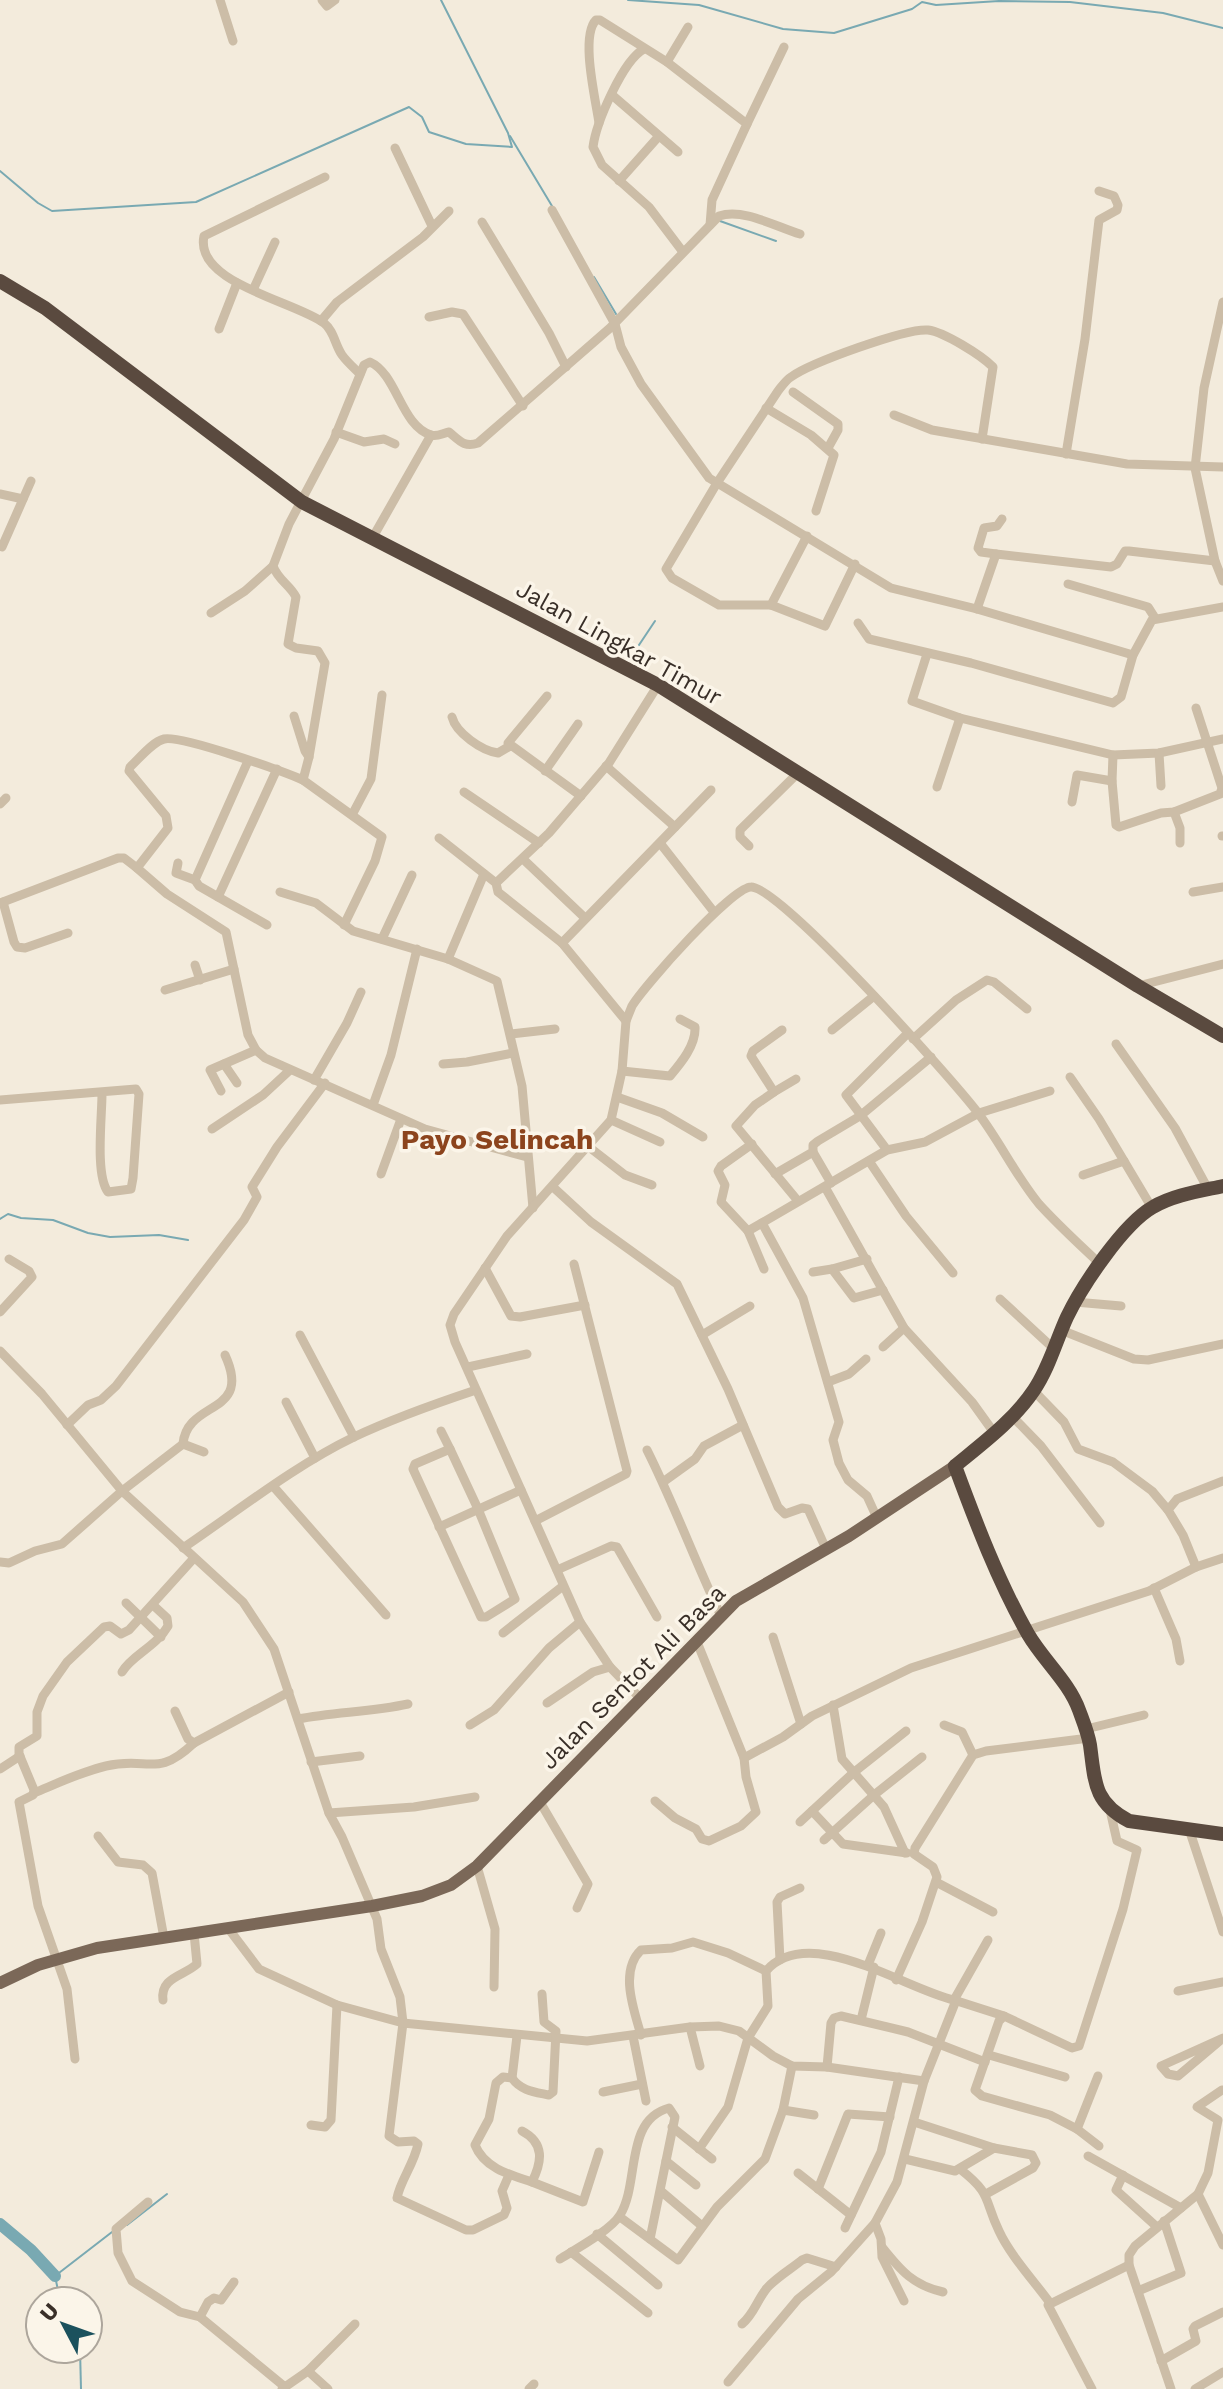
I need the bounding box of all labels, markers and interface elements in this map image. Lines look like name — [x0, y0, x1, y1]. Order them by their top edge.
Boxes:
street label: Jalan Lingkar Timur — [511, 575, 727, 711]
district label: Payo Selincah — [401, 1123, 593, 1156]
street label: Jalan Sentot Ali Basa — [535, 1579, 731, 1775]
north arrow — [24, 2285, 104, 2365]
text: U — [35, 2298, 64, 2326]

